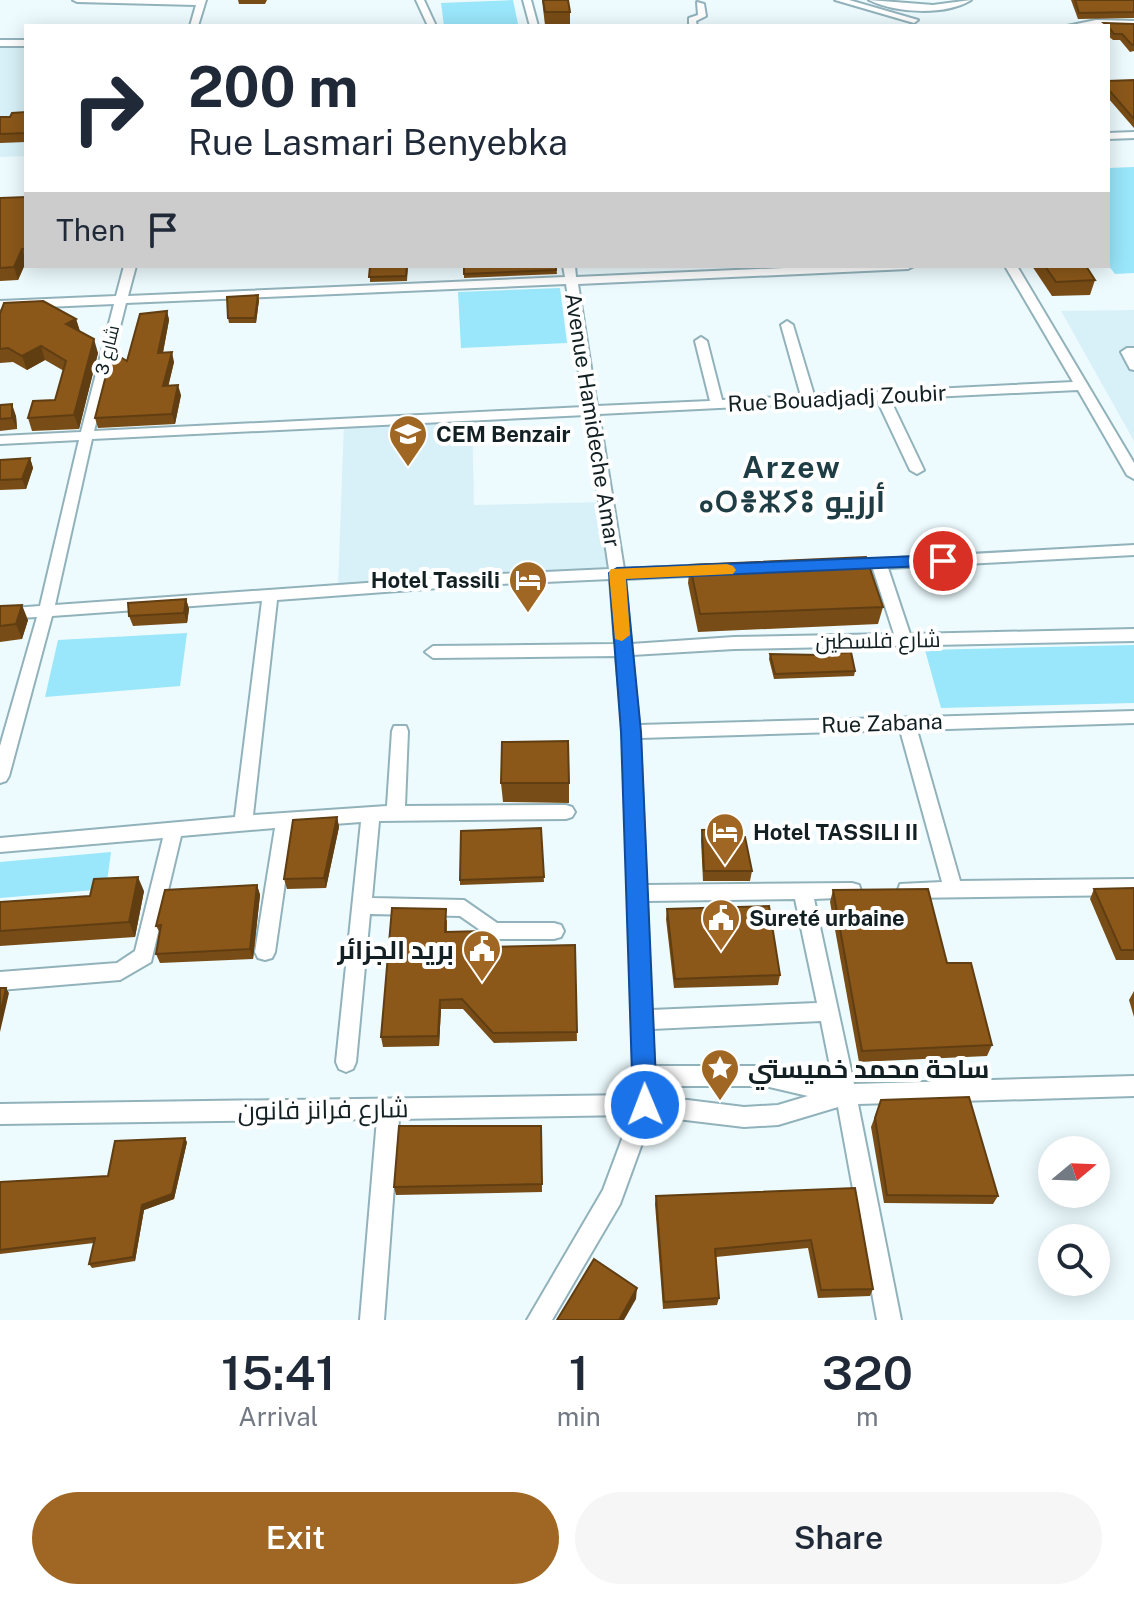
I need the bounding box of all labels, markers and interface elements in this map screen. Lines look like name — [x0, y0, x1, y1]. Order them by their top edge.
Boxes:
text: 200 m — [188, 54, 358, 120]
icon: right — [56, 56, 160, 160]
text: Rue Lasmari Benyebka — [188, 121, 568, 163]
icon: arrive — [141, 208, 185, 252]
text: Then — [56, 212, 125, 248]
street label: Avenue Hamideche Amar — [560, 291, 626, 549]
street label: شارع 3 — [91, 323, 125, 378]
street label: Rue Bouadjadj Zoubir — [727, 379, 947, 417]
school or university icon: CEM Benzair — [387, 413, 429, 468]
place label: CEM Benzair — [436, 421, 570, 447]
district label: Arzew ⴰⵔⴻⵣⵢⵓ أرزيو — [699, 449, 885, 520]
pin — [909, 527, 977, 595]
icon: arrive — [921, 539, 965, 583]
hotel icon: Hotel Tassili — [507, 559, 549, 614]
place label: Hotel Tassili — [371, 567, 500, 593]
street label: شارع فلسطين — [815, 626, 941, 656]
street label: Rue Zabana — [821, 708, 943, 738]
hotel icon: Hotel TASSILI II — [704, 811, 746, 866]
place label: Hotel TASSILI II — [753, 819, 918, 845]
public building icon: Sureté urbaine — [700, 897, 742, 952]
place label: Sureté urbaine — [749, 905, 905, 931]
public building icon: بريد الجزائر — [461, 928, 503, 983]
place label: بريد الجزائر — [337, 934, 454, 965]
place icon: ساحة محمد خميستي — [699, 1047, 741, 1102]
place label: ساحة محمد خميستي — [748, 1053, 989, 1090]
position arrow — [603, 1063, 687, 1147]
street label: شارع فرانز فانون — [237, 1092, 409, 1128]
north arrow — [1038, 1136, 1110, 1208]
map controls — [1038, 1136, 1110, 1296]
button: search — [1038, 1224, 1110, 1296]
text: 15:41 — [221, 1344, 336, 1401]
text: 1 — [569, 1344, 589, 1401]
text: 320 — [822, 1344, 913, 1401]
text: Arrival — [238, 1401, 318, 1432]
text: min — [557, 1401, 601, 1432]
text: m — [856, 1401, 879, 1432]
button: Exit — [32, 1492, 559, 1584]
button: Share — [575, 1492, 1102, 1584]

